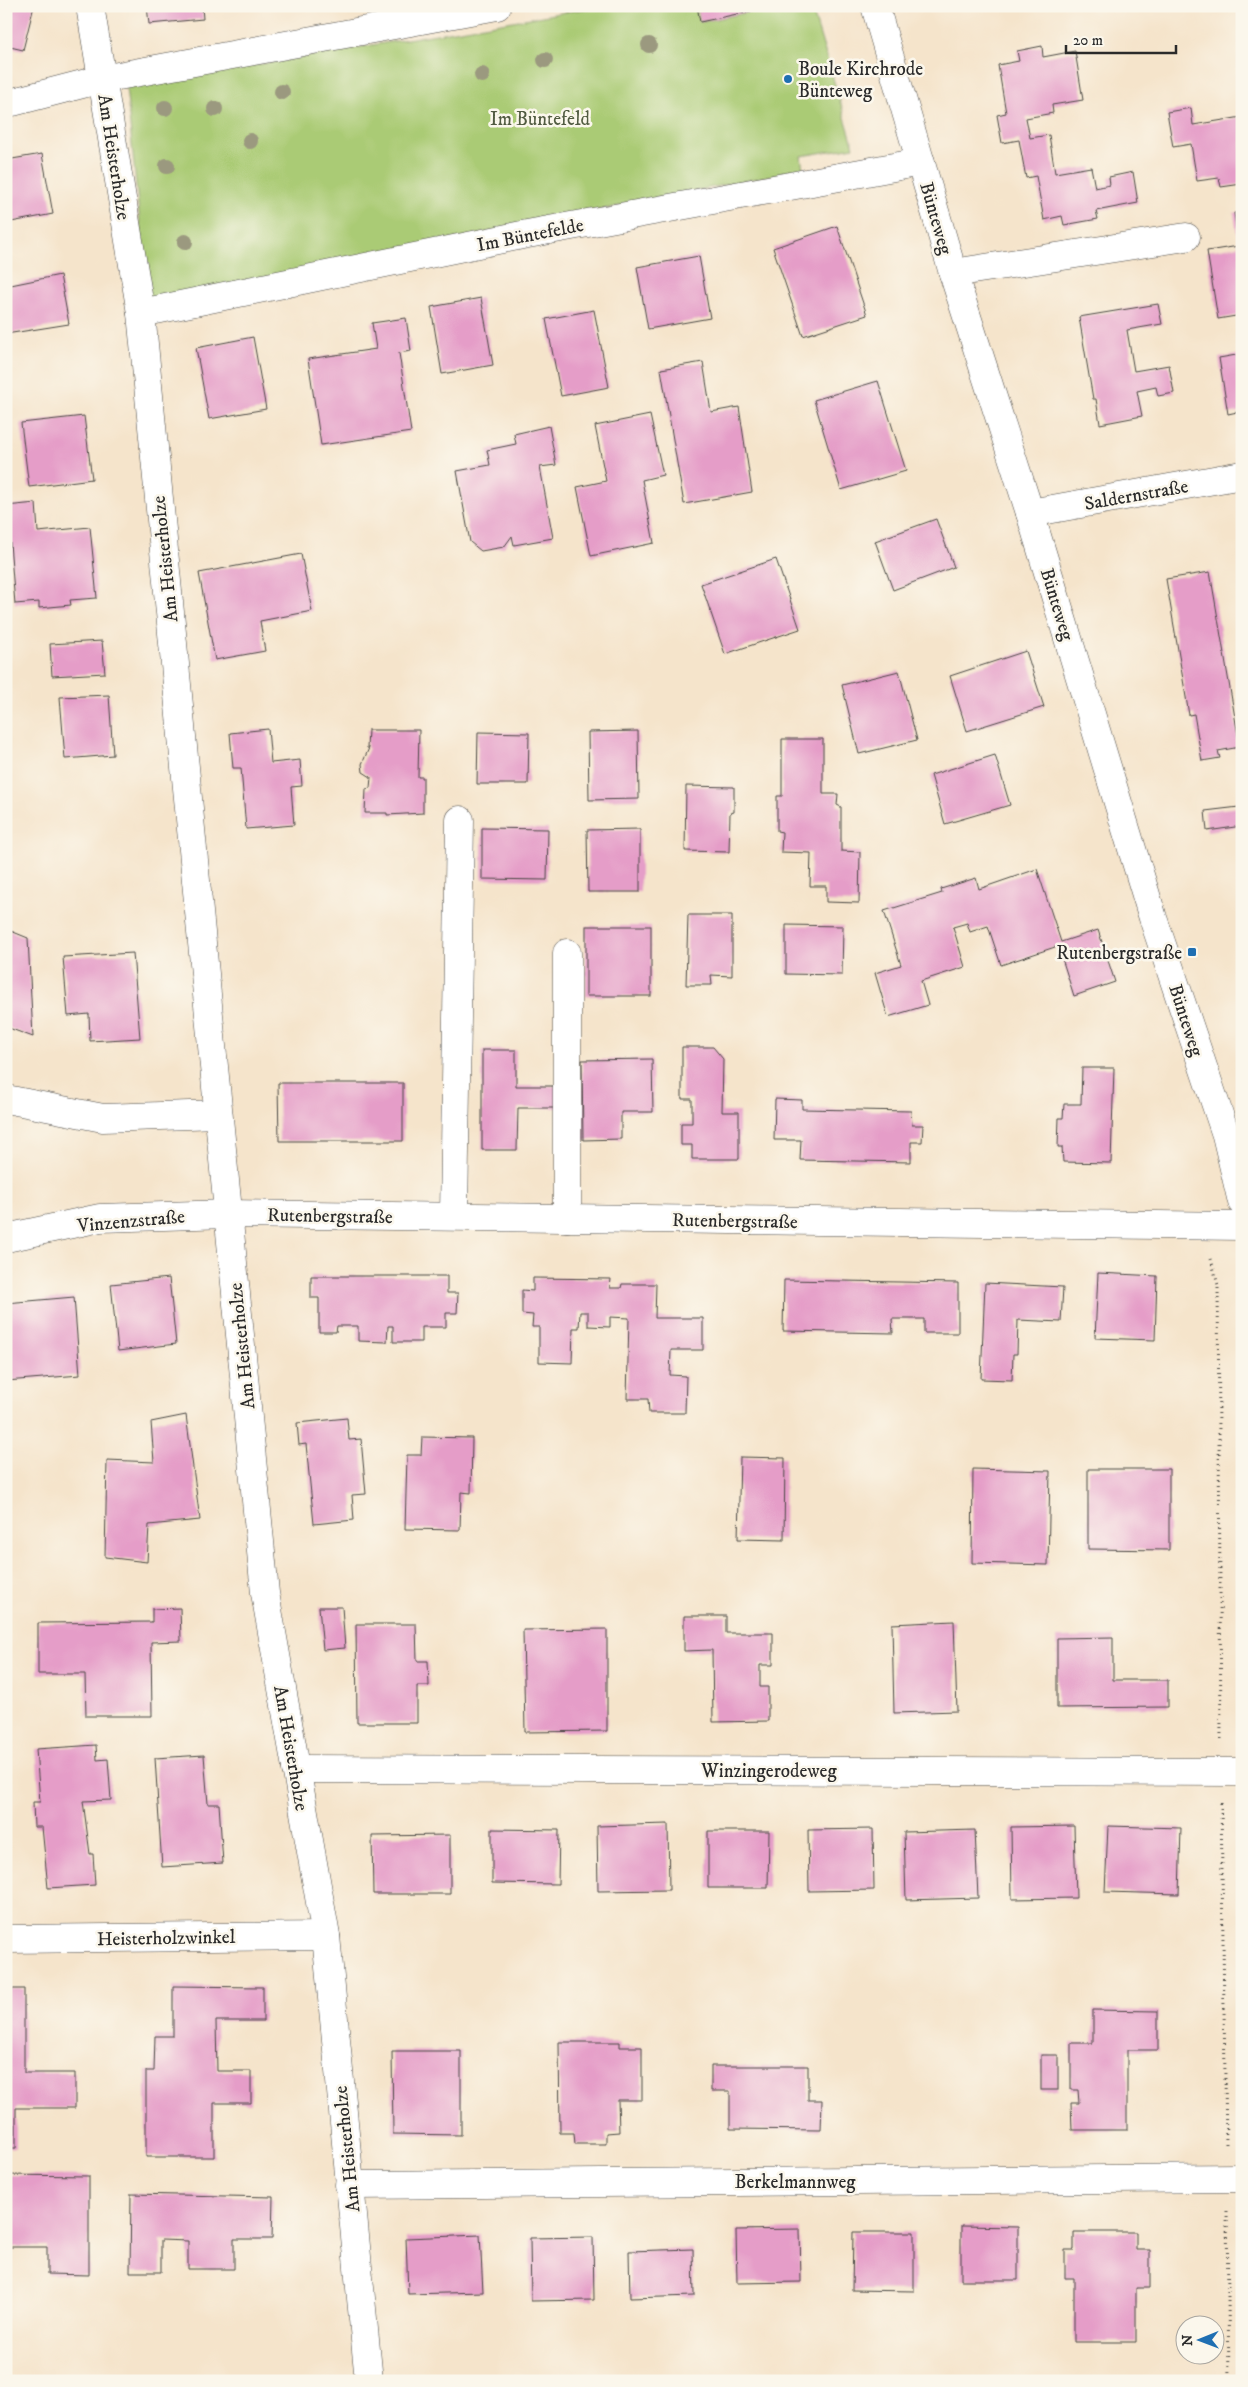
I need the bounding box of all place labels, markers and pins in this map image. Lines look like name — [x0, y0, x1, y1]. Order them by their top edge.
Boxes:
place label: Boule Kirchrode Bünteweg — [798, 58, 923, 103]
marker: Boule Kirchrode Bünteweg — [782, 73, 794, 85]
place label: Rutenbergstraße — [1056, 942, 1182, 965]
marker: Rutenbergstraße — [1186, 946, 1198, 958]

